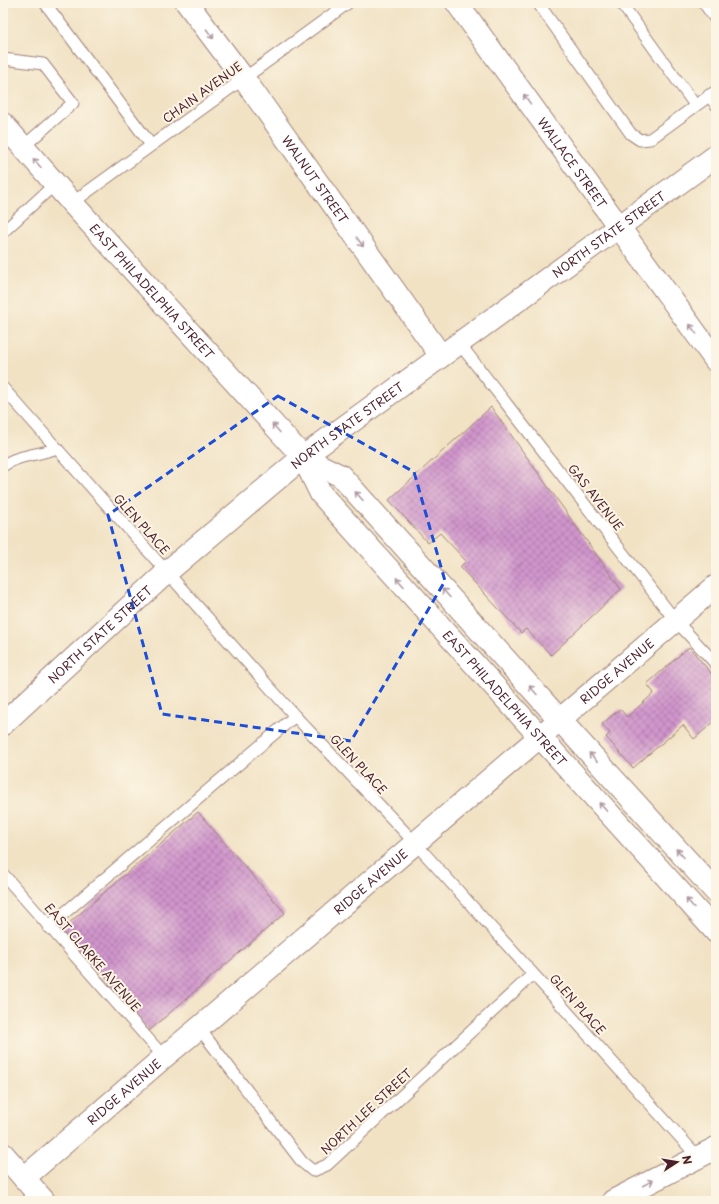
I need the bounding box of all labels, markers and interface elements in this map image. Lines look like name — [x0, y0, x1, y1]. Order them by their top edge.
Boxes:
one-way arrow — [206, 29, 215, 40]
street label: CHAIN AVENUE — [158, 57, 246, 127]
one-way arrow — [522, 94, 531, 105]
street label: WALLACE STREET — [533, 114, 612, 212]
street label: WALNUT STREET — [278, 132, 353, 228]
one-way arrow — [32, 158, 42, 168]
street label: NORTH STATE STREET — [548, 186, 670, 282]
street label: EAST PHILADELPHIA STREET — [86, 219, 219, 363]
one-way arrow — [356, 236, 364, 247]
one-way arrow — [689, 324, 697, 335]
street label: NORTH STATE STREET — [287, 377, 408, 473]
one-way arrow — [272, 423, 281, 433]
street label: GAS AVENUE — [564, 460, 628, 534]
street label: GLEN PLACE — [110, 490, 174, 559]
one-way arrow — [355, 492, 364, 502]
one-way arrow — [396, 578, 405, 588]
street label: NORTH STATE STREET — [44, 581, 157, 687]
one-way arrow — [441, 588, 451, 598]
street label: EAST PHILADELPHIA STREET — [439, 626, 572, 770]
street label: RIDGE AVENUE — [576, 634, 658, 708]
one-way arrow — [528, 685, 537, 695]
street label: GLEN PLACE — [326, 730, 392, 798]
one-way arrow — [589, 752, 598, 762]
one-way arrow — [598, 802, 607, 812]
street label: RIDGE AVENUE — [329, 845, 411, 918]
one-way arrow — [676, 848, 685, 858]
one-way arrow — [685, 898, 695, 908]
street label: EAST CLARKE AVENUE — [41, 899, 145, 1015]
street label: GLEN PLACE — [546, 970, 610, 1039]
street label: RIDGE AVENUE — [83, 1055, 165, 1129]
street label: NORTH LEE STREET — [316, 1063, 416, 1158]
north arrow — [657, 1142, 697, 1182]
text: N — [678, 1154, 697, 1166]
one-way arrow — [642, 1179, 654, 1186]

